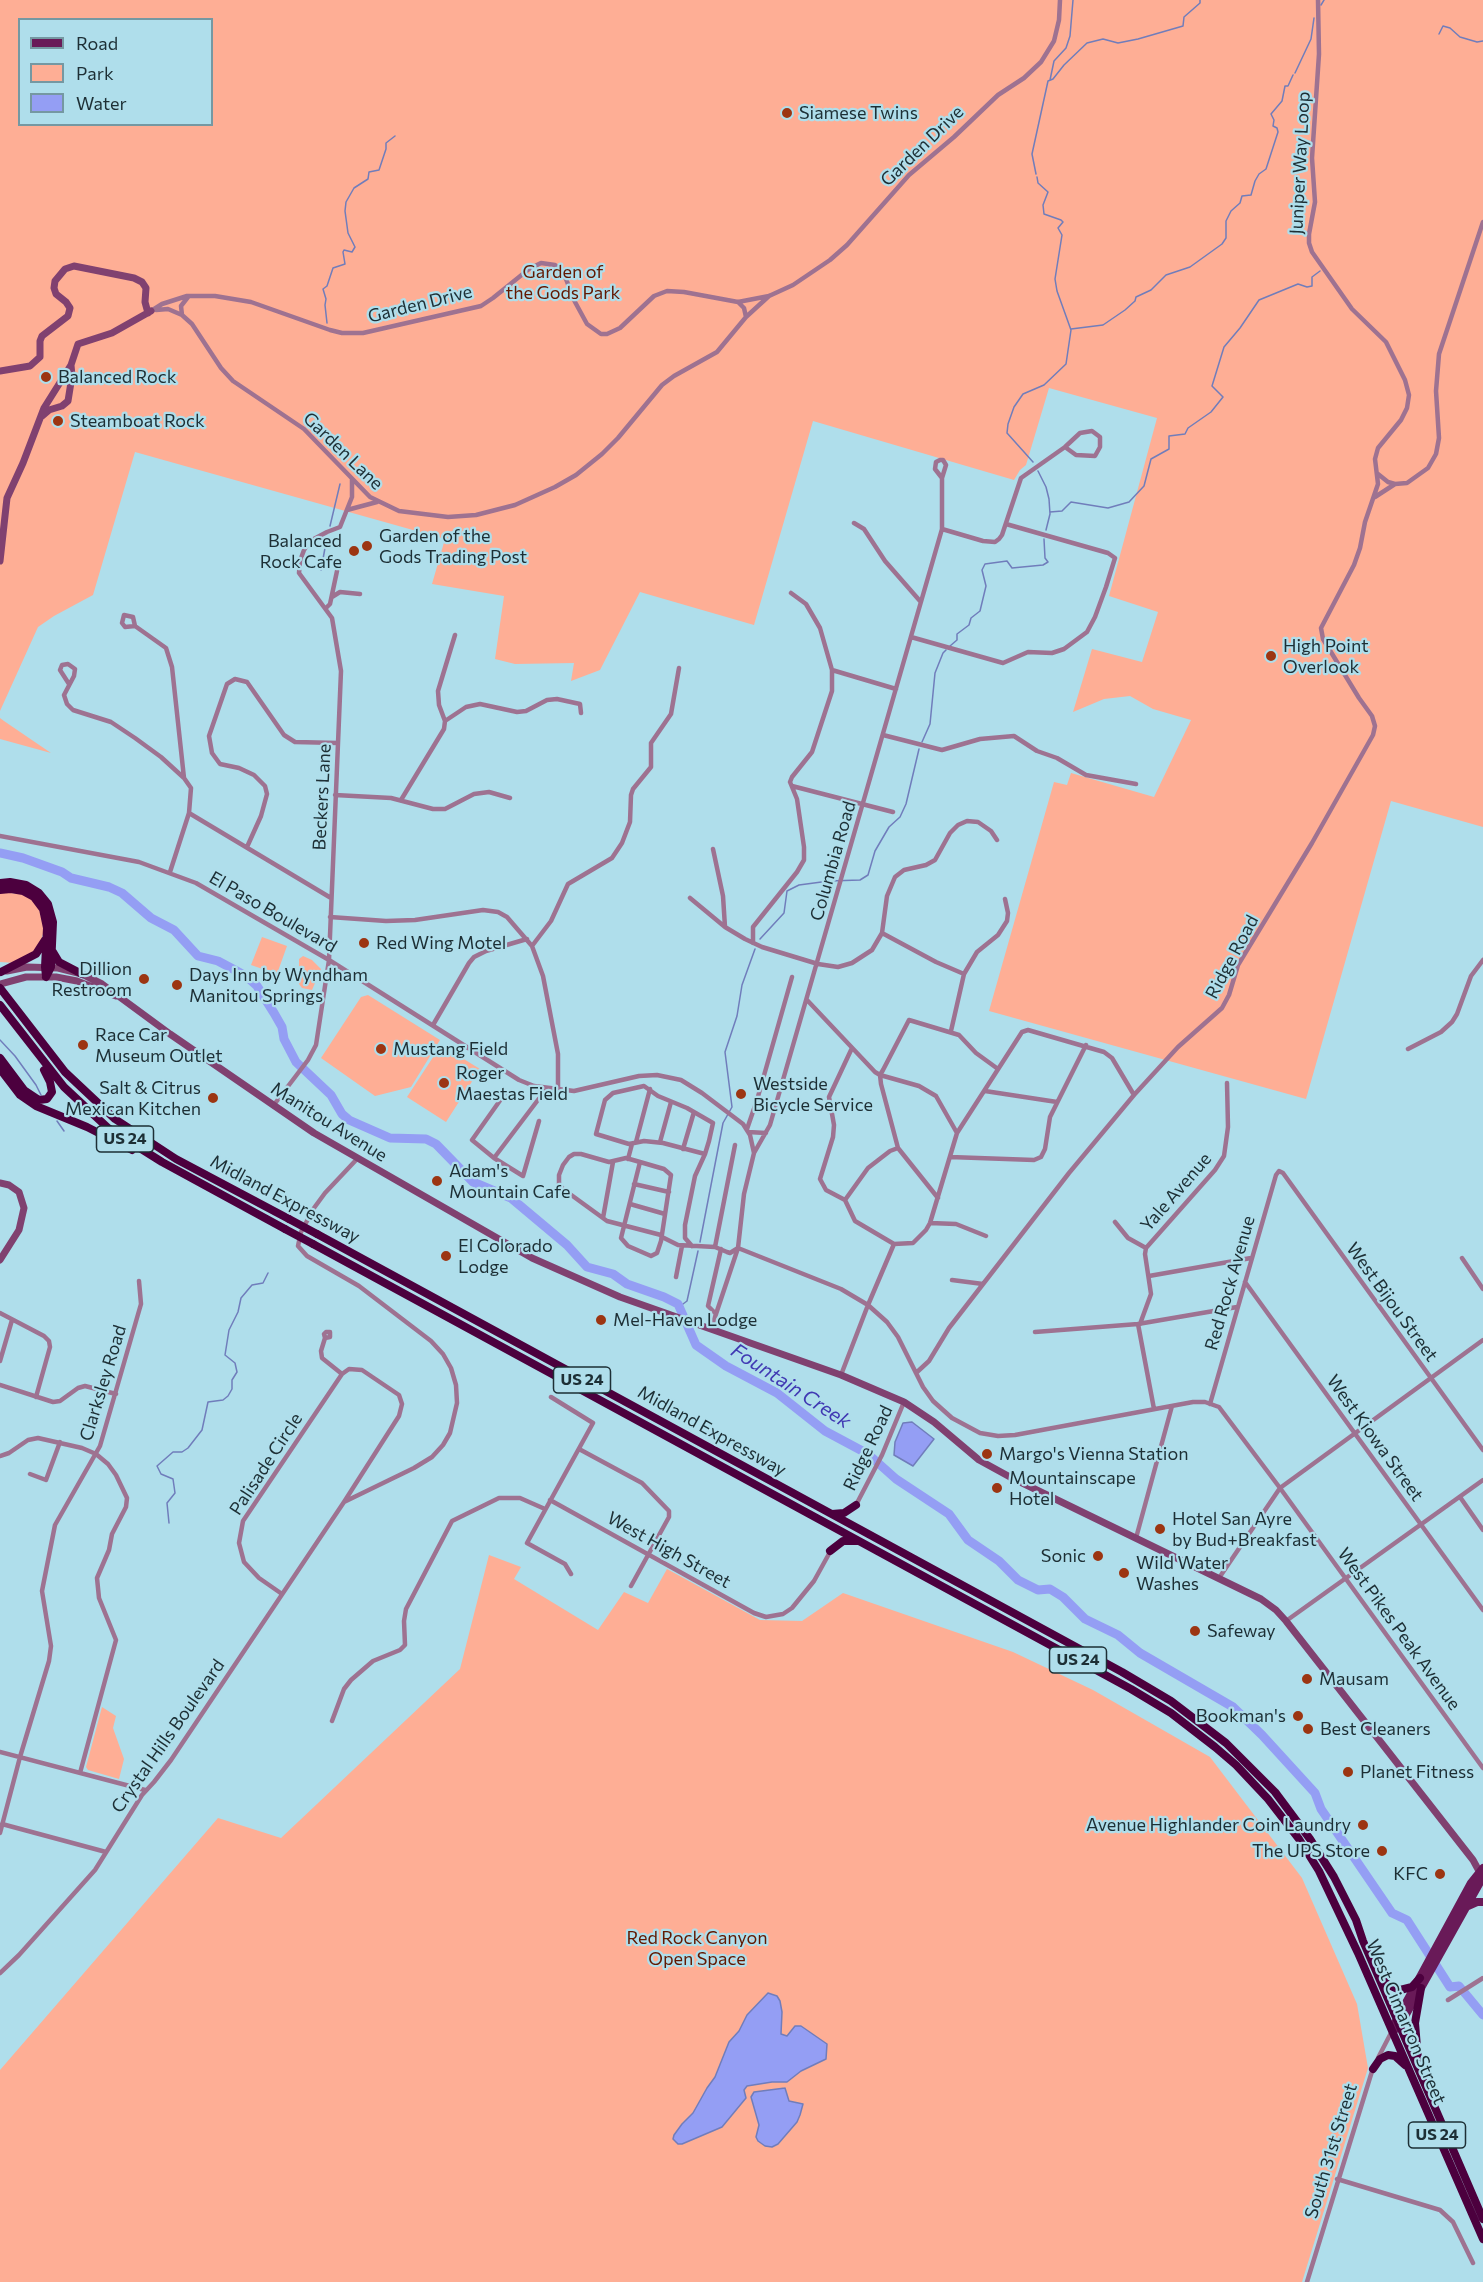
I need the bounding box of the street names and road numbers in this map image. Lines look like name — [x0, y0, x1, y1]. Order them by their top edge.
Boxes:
street label: Juniper Way Loop — [1285, 91, 1315, 235]
street label: Garden Drive — [876, 101, 968, 191]
street label: Garden Drive — [366, 281, 474, 327]
street label: Garden Lane — [299, 408, 387, 494]
street label: Beckers Lane — [308, 743, 336, 851]
street label: Columbia Road — [806, 799, 860, 923]
street label: El Paso Boulevard — [205, 867, 341, 957]
street label: Ridge Road — [1201, 911, 1263, 1003]
street label: Manitou Avenue — [267, 1078, 391, 1166]
road number: US 24 — [96, 1126, 154, 1152]
street label: Yale Avenue — [1136, 1148, 1216, 1236]
street label: Midland Expressway — [206, 1150, 364, 1248]
street label: Red Rock Avenue — [1200, 1213, 1260, 1353]
street label: West Bijou Street — [1342, 1238, 1442, 1366]
street label: Clarksley Road — [75, 1322, 131, 1444]
road number: US 24 — [554, 1367, 610, 1393]
street label: West Kiowa Street — [1322, 1371, 1428, 1505]
street label: Midland Expressway — [634, 1381, 790, 1481]
street label: Ridge Road — [839, 1402, 897, 1494]
street label: Palisade Circle — [225, 1409, 307, 1519]
street label: West High Street — [603, 1507, 735, 1593]
street label: West Pikes Peak Avenue — [1333, 1544, 1465, 1714]
road number: US 24 — [1050, 1647, 1106, 1673]
street label: Crystal Hills Boulevard — [107, 1655, 229, 1817]
street label: West Cimarron Street — [1361, 1936, 1451, 2108]
street label: South 31st Street — [1300, 2081, 1362, 2221]
road number: US 24 — [1408, 2122, 1466, 2148]

